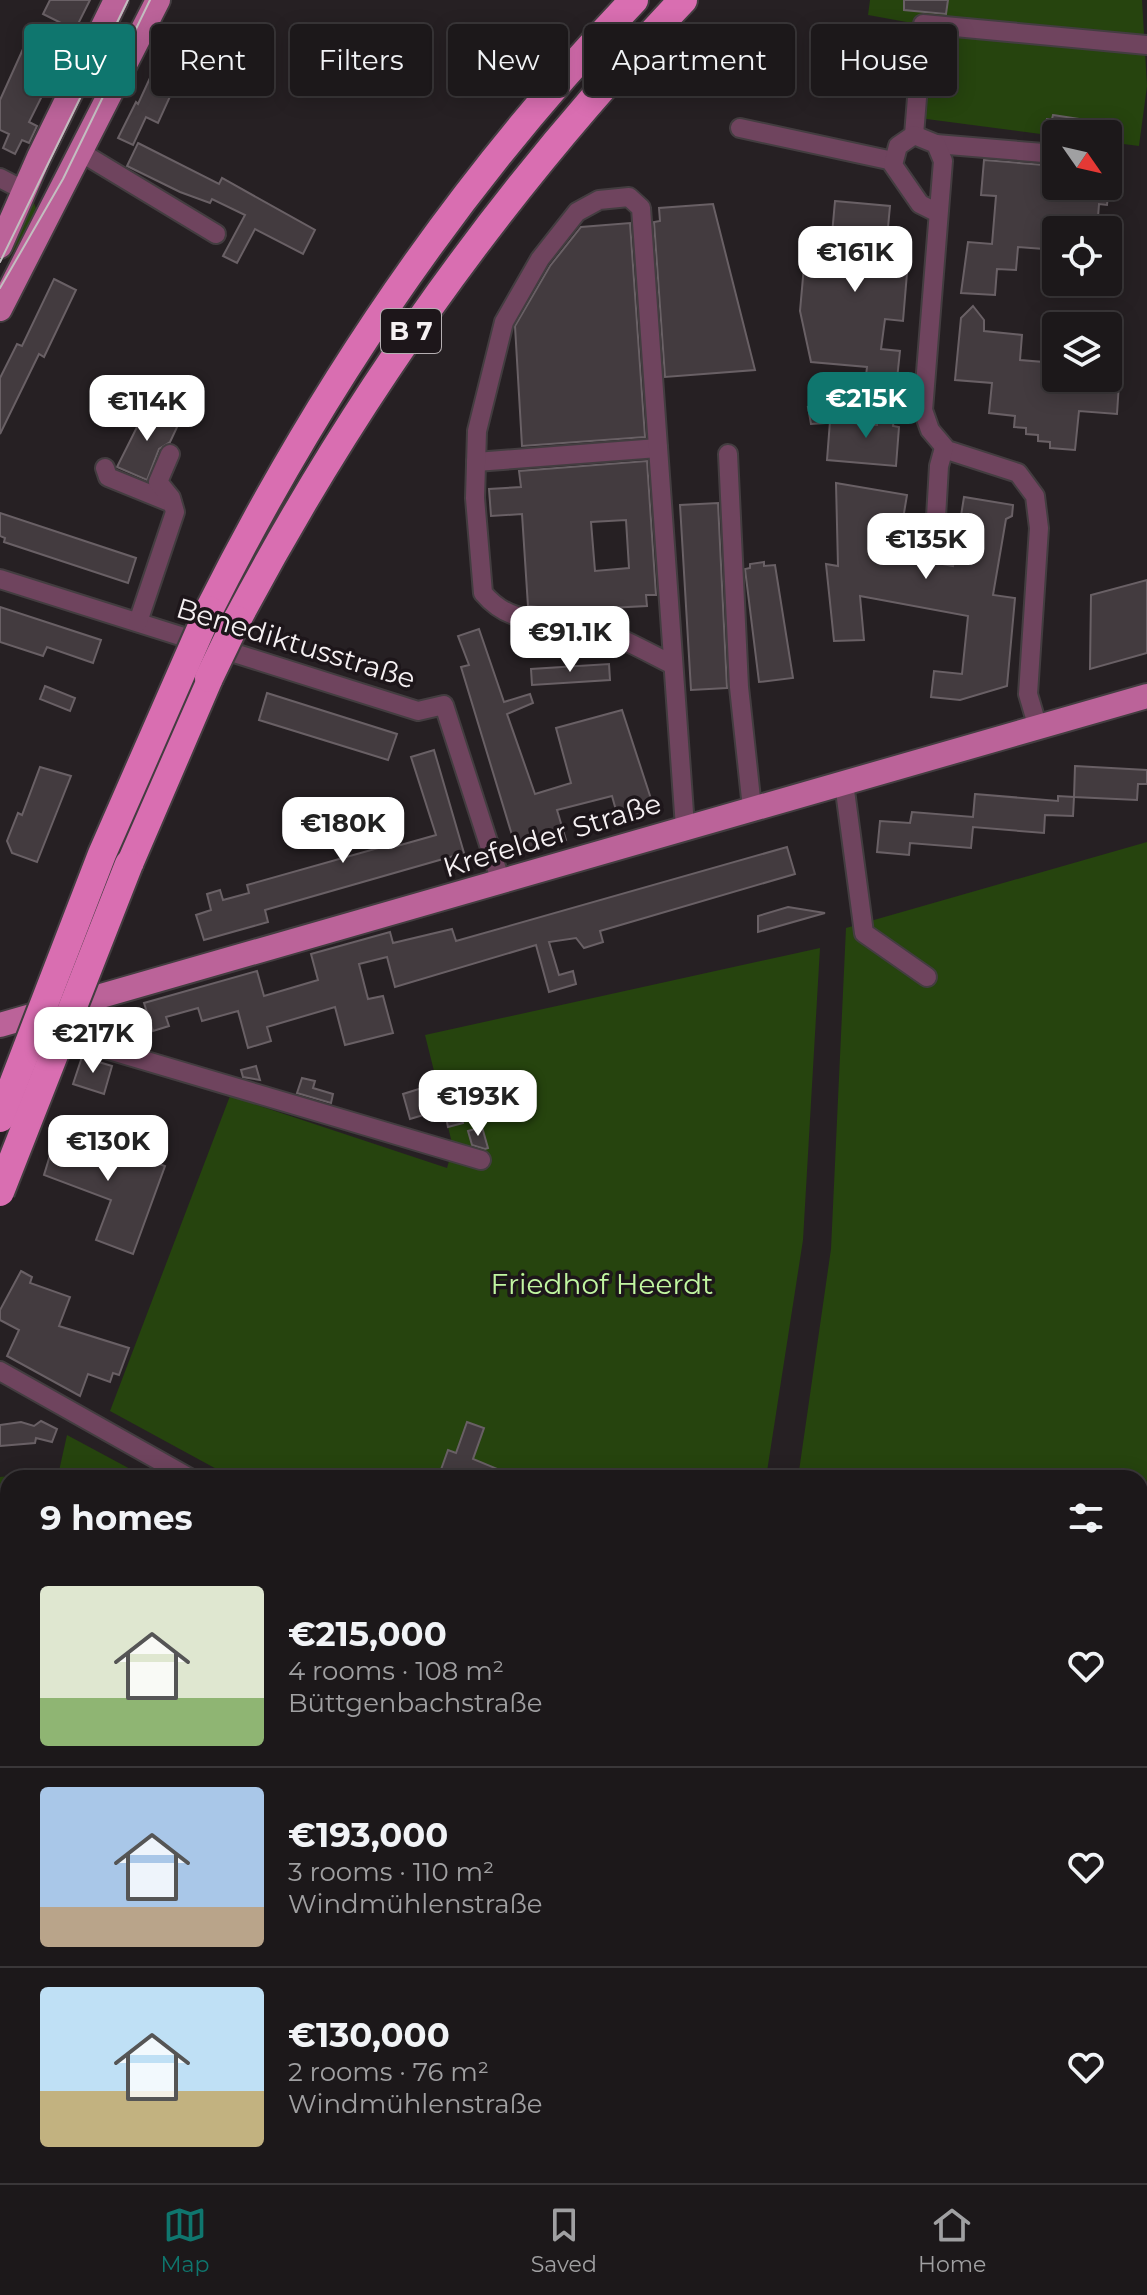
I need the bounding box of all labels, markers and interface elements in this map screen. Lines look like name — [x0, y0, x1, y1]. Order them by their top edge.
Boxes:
chip: Buy — [24, 24, 135, 96]
chip: Rent — [151, 24, 274, 96]
chip: Filters — [290, 24, 432, 96]
chip: New — [448, 24, 568, 96]
chip: Apartment — [584, 24, 795, 96]
chip: House — [811, 24, 957, 96]
north arrow — [1042, 120, 1122, 200]
map controls — [1042, 120, 1122, 392]
button: locate — [1042, 216, 1122, 296]
pin: €161K — [799, 226, 911, 294]
text: €161K — [816, 236, 894, 268]
road number: B 7 — [381, 309, 441, 353]
button: layers — [1042, 312, 1122, 392]
pin: €215K — [810, 372, 922, 440]
pin: €114K — [91, 375, 203, 443]
text: €215K — [825, 382, 907, 414]
text: €114K — [108, 385, 186, 417]
pin: €135K — [870, 513, 982, 581]
text: €135K — [885, 523, 967, 555]
street label: Benediktusstraße — [172, 590, 420, 696]
pin: €91.1K — [505, 606, 635, 674]
text: €91.1K — [528, 616, 612, 648]
street label: Krefelder Straße — [439, 786, 665, 884]
pin: €180K — [287, 797, 399, 865]
text: €180K — [300, 807, 386, 839]
pin: €217K — [37, 1007, 149, 1075]
text: €217K — [52, 1017, 134, 1049]
pin: €193K — [422, 1070, 534, 1138]
text: €193K — [437, 1080, 519, 1112]
pin: €130K — [52, 1115, 164, 1183]
text: €130K — [66, 1125, 150, 1157]
park label: Friedhof Heerdt — [491, 1267, 713, 1301]
icon: filters — [1064, 1496, 1108, 1540]
text: 9 homes — [40, 1497, 193, 1539]
text: €215,000 — [288, 1613, 447, 1655]
icon: home — [104, 1618, 200, 1714]
icon: heart — [1064, 1644, 1108, 1688]
text: 4 rooms · 108 m² — [288, 1655, 504, 1687]
text: Büttgenbachstraße — [288, 1687, 542, 1719]
text: €193,000 — [288, 1814, 448, 1856]
icon: home — [104, 1819, 200, 1915]
icon: heart — [1064, 1845, 1108, 1889]
text: 3 rooms · 110 m² — [288, 1856, 494, 1888]
text: Windmühlenstraße — [288, 1888, 543, 1920]
text: €130,000 — [288, 2014, 450, 2056]
icon: home — [104, 2019, 200, 2115]
icon: heart — [1064, 2045, 1108, 2089]
text: 2 rooms · 76 m² — [288, 2056, 489, 2088]
text: Windmühlenstraße — [288, 2088, 543, 2120]
tab: Map — [161, 2203, 210, 2278]
tab: Saved — [531, 2203, 597, 2278]
tab: Home — [918, 2203, 986, 2278]

